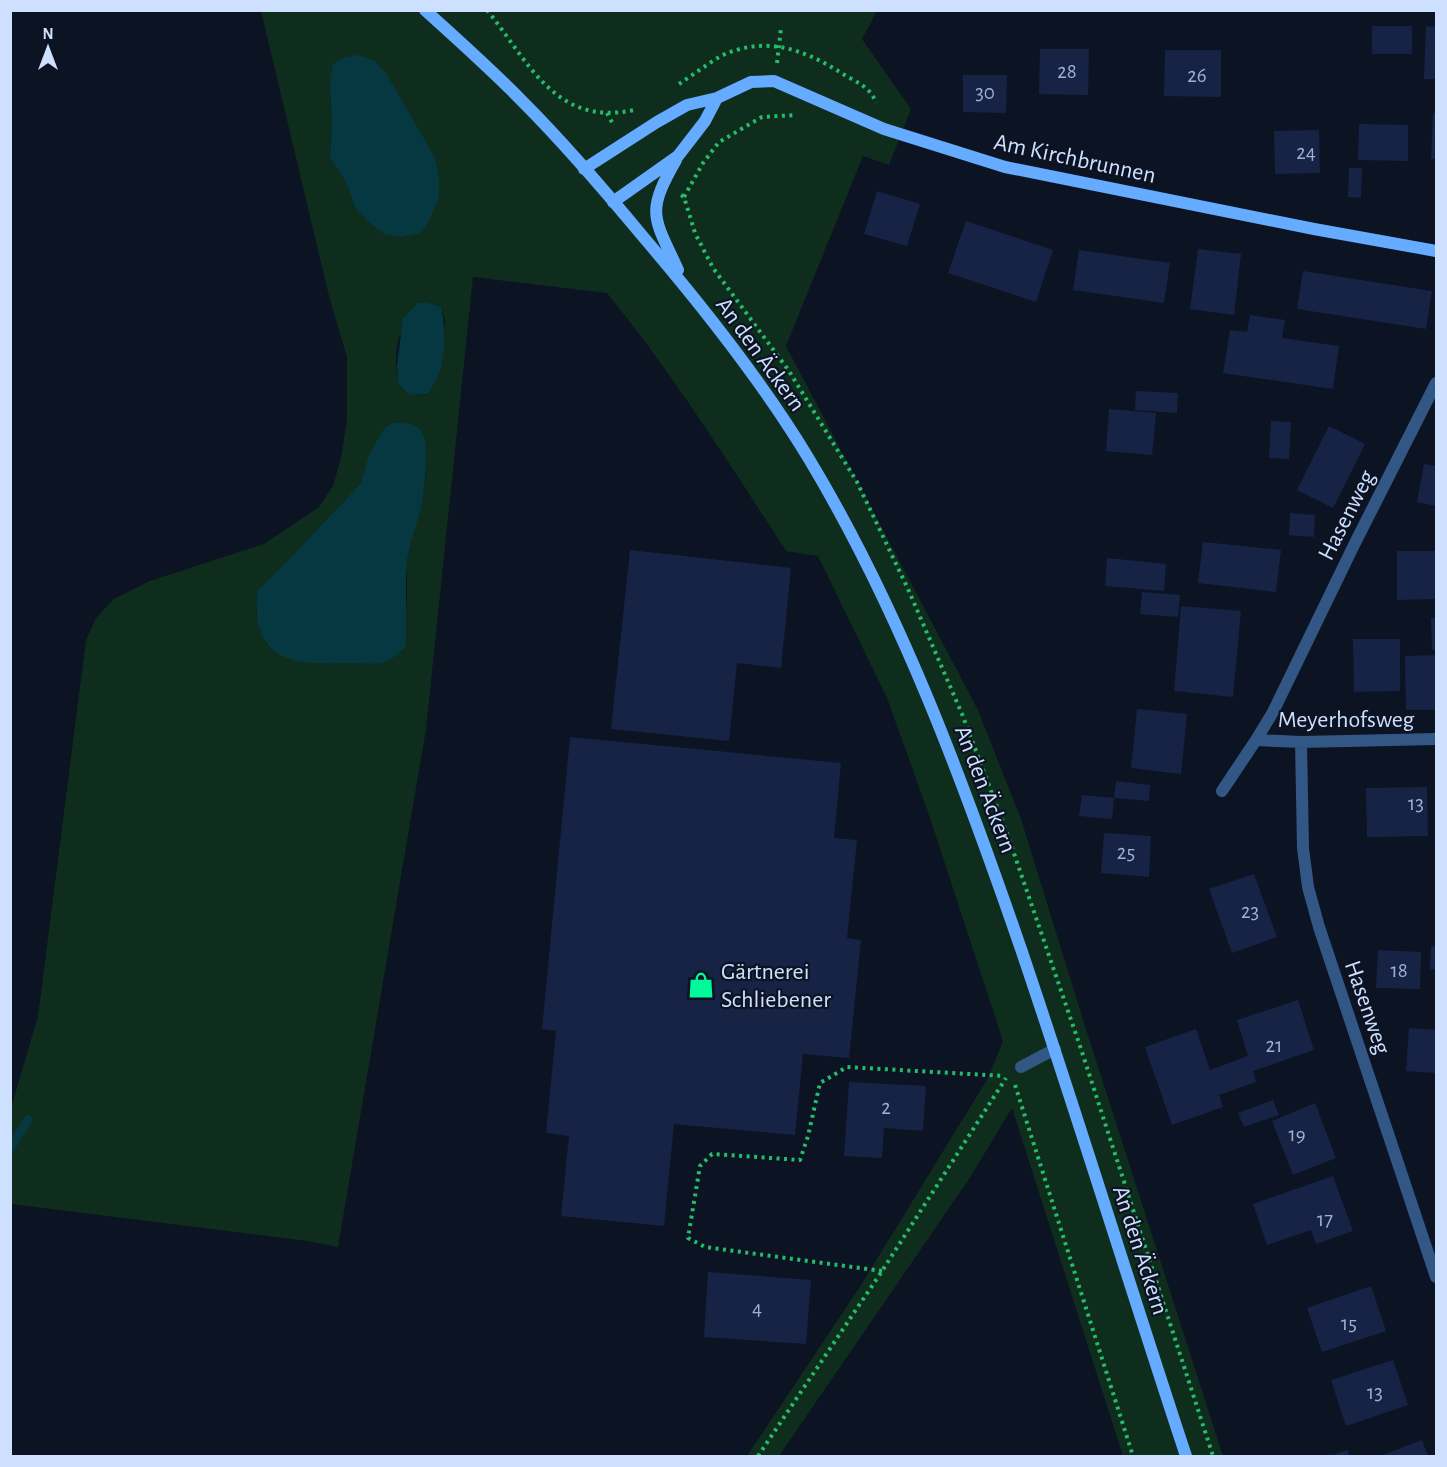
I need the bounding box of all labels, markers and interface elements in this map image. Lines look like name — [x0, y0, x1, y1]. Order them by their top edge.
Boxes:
north arrow — [18, 18, 78, 78]
text: N — [42, 26, 54, 42]
house number: 28 — [1057, 61, 1077, 82]
house number: 26 — [1187, 65, 1207, 86]
house number: 30 — [975, 82, 995, 103]
street label: Am Kirchbrunnen — [992, 130, 1158, 188]
house number: 24 — [1296, 142, 1316, 163]
street label: An den Äckern — [711, 293, 810, 416]
street label: Hasenweg — [1314, 466, 1380, 564]
street label: Meyerhofsweg — [1278, 708, 1415, 732]
street label: An den Äckern — [950, 722, 1021, 856]
house number: 13 — [1408, 793, 1424, 814]
house number: 25 — [1117, 842, 1135, 863]
house number: 23 — [1241, 901, 1259, 922]
street label: Hasenweg — [1340, 957, 1394, 1058]
place label: Gärtnerei Schliebener — [721, 960, 831, 1012]
house number: 18 — [1390, 960, 1408, 981]
shop icon: Gärtnerei Schliebener — [686, 970, 716, 1000]
house number: 21 — [1266, 1035, 1282, 1056]
house number: 2 — [881, 1097, 891, 1118]
house number: 19 — [1288, 1124, 1306, 1145]
street label: An den Äckern — [1108, 1182, 1173, 1318]
house number: 17 — [1317, 1209, 1333, 1230]
house number: 4 — [752, 1298, 762, 1319]
house number: 15 — [1341, 1313, 1357, 1334]
house number: 13 — [1367, 1382, 1383, 1403]

